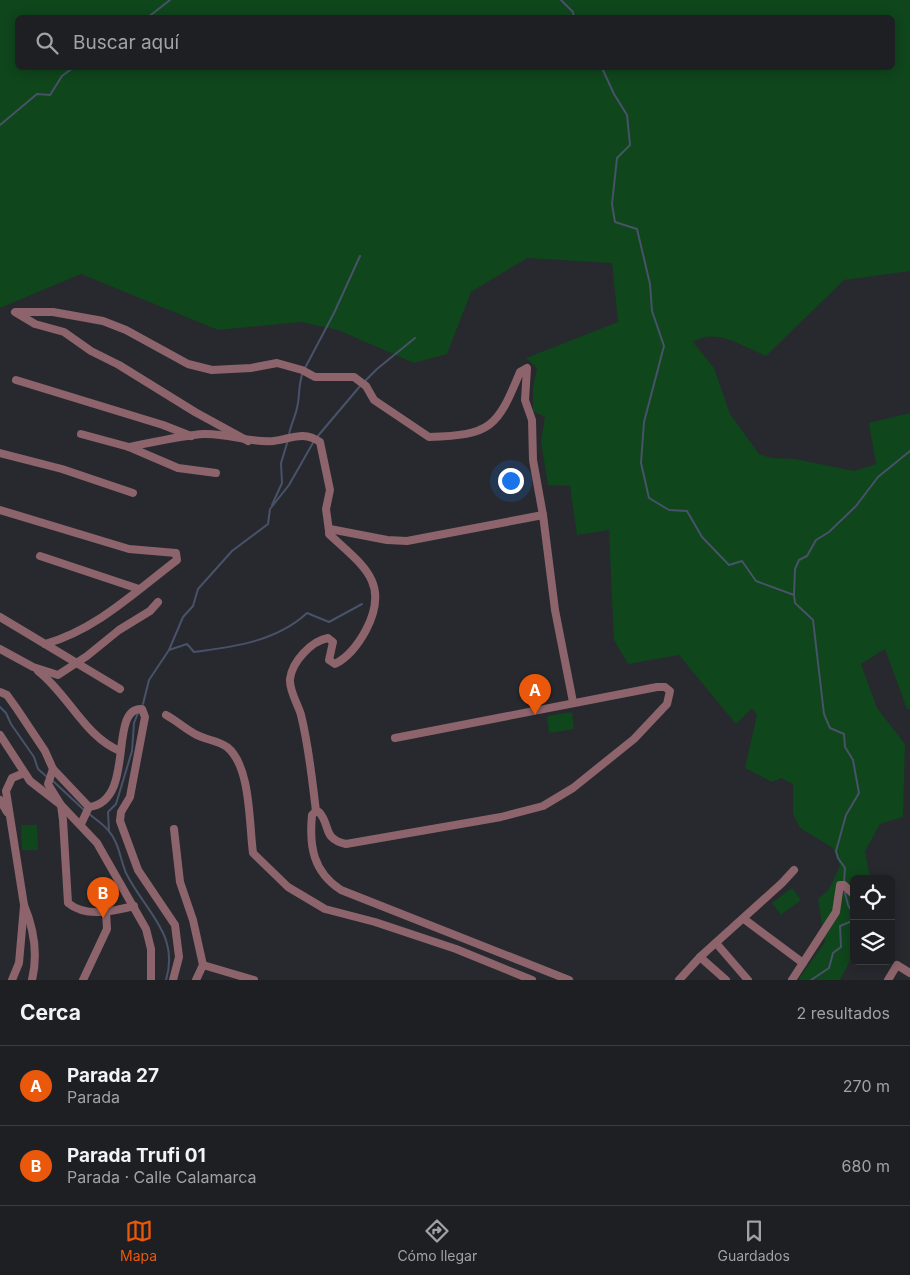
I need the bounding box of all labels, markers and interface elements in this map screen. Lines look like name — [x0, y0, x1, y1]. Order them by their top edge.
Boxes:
search box — [15, 15, 895, 70]
icon: search — [33, 29, 61, 57]
text: Buscar aquí — [73, 31, 179, 54]
your location — [498, 468, 524, 494]
pin: A — [519, 674, 551, 715]
map controls — [850, 875, 895, 965]
button: locate — [850, 875, 895, 920]
pin: B — [87, 877, 119, 918]
button: layers — [850, 920, 895, 965]
text: Cerca — [20, 1000, 81, 1025]
text: 2 resultados — [797, 1003, 890, 1023]
text: Parada 27 — [67, 1064, 159, 1087]
text: A — [30, 1076, 42, 1096]
text: 270 m — [843, 1076, 890, 1096]
text: Parada — [67, 1087, 120, 1107]
text: Parada Trufi 01 — [67, 1144, 206, 1167]
text: B — [31, 1156, 41, 1176]
text: 680 m — [842, 1156, 890, 1176]
text: Parada · Calle Calamarca — [67, 1167, 256, 1187]
tab: Mapa — [120, 1217, 157, 1264]
tab: Cómo llegar — [397, 1217, 477, 1264]
tab: Guardados — [717, 1217, 790, 1264]

